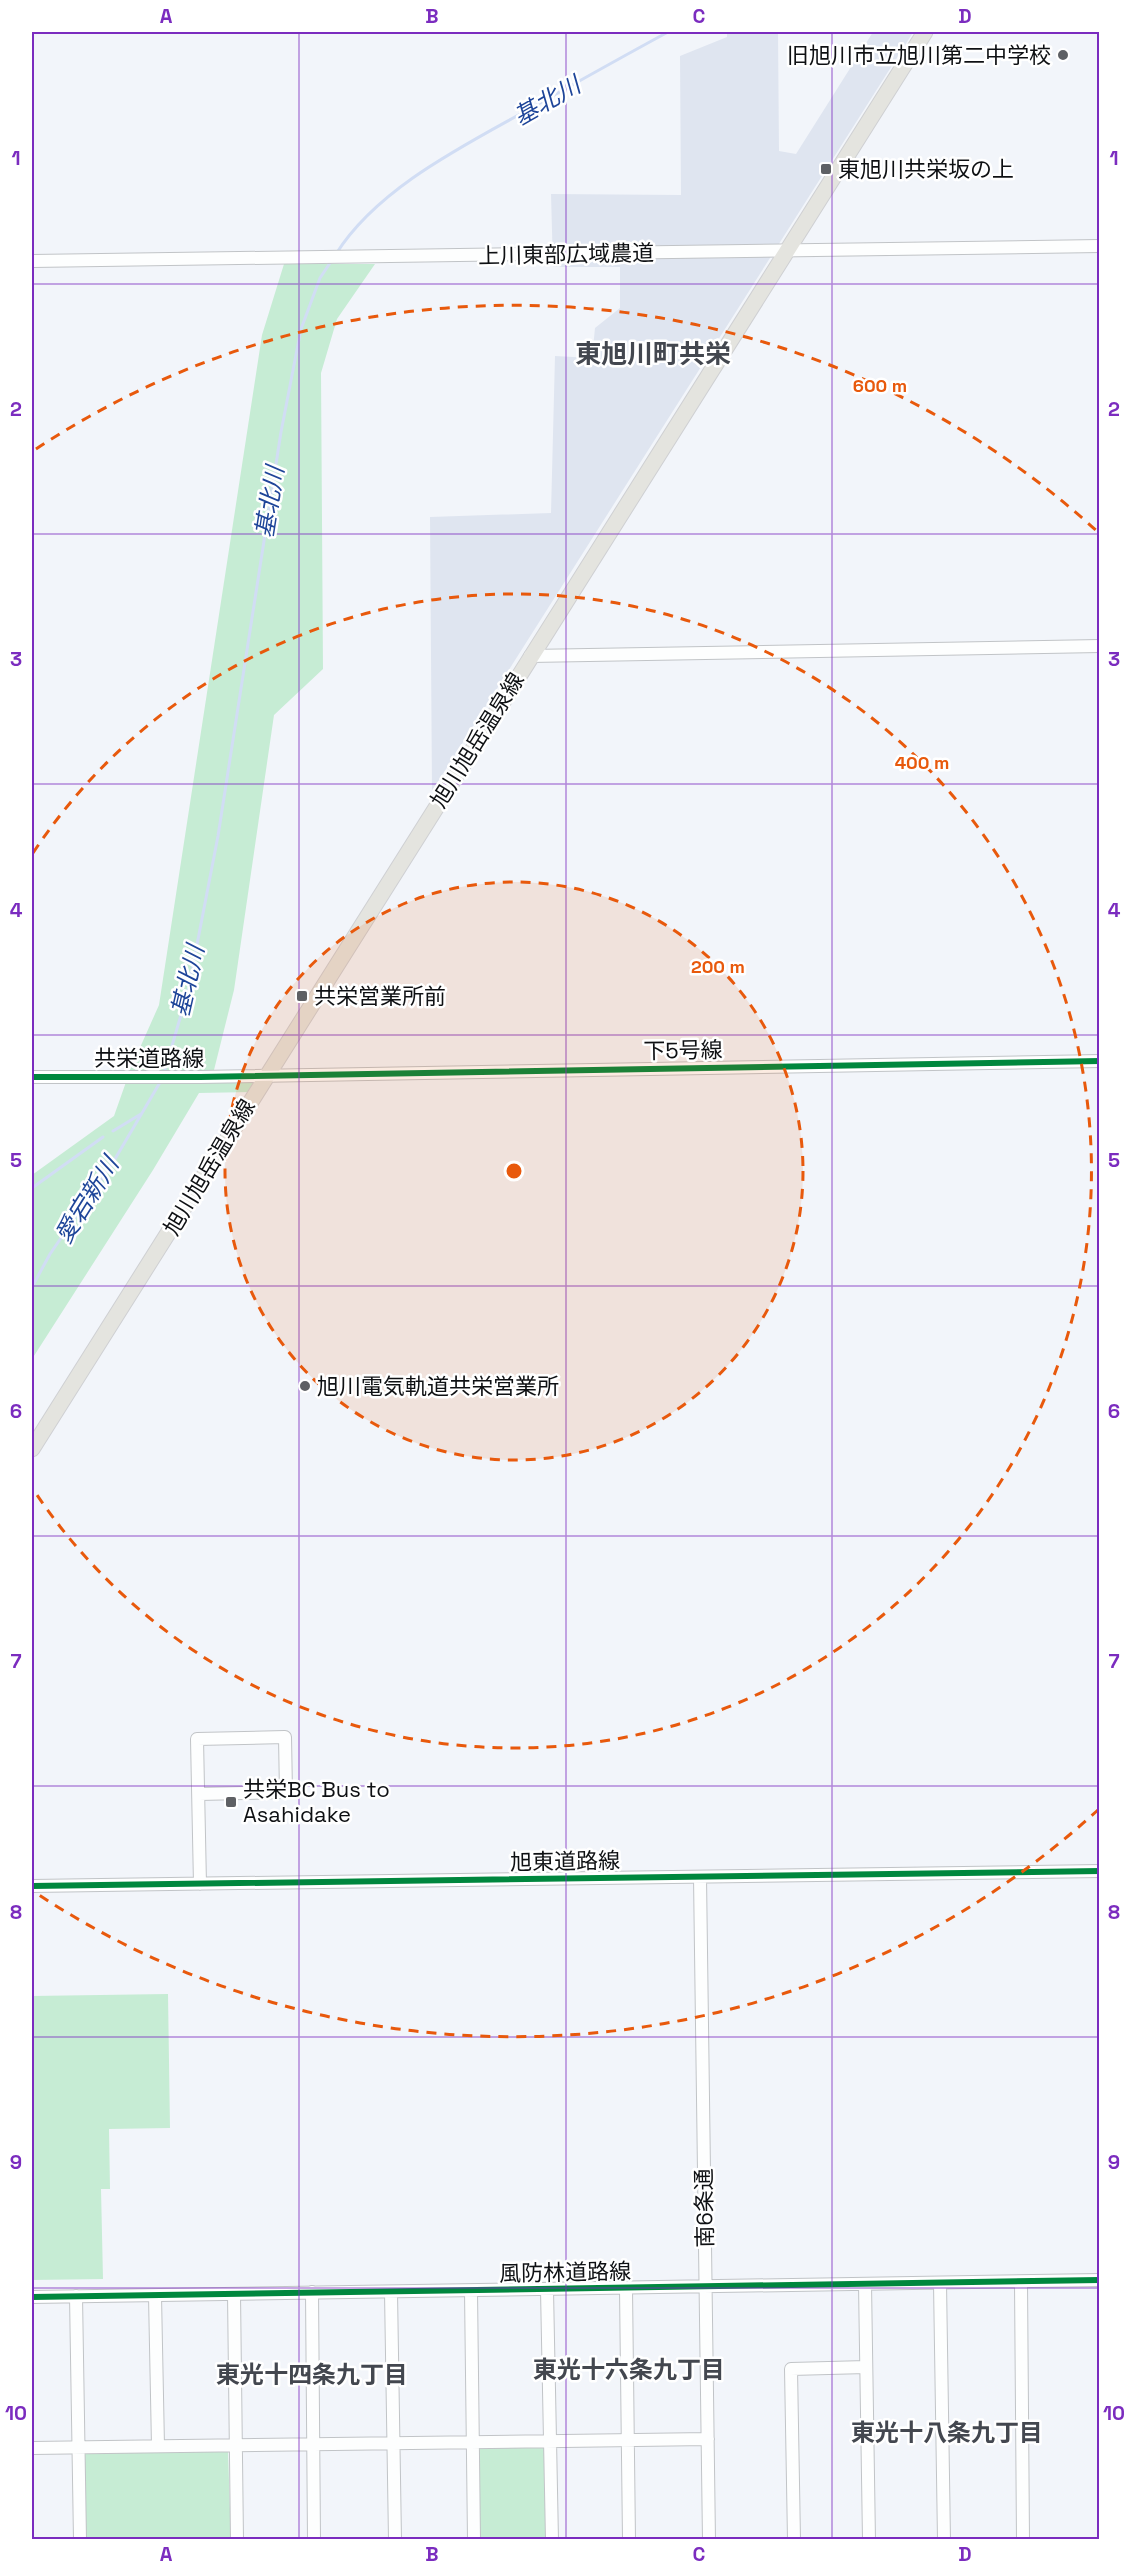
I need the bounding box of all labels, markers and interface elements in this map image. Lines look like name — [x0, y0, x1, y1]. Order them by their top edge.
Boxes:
text: A — [160, 3, 173, 29]
text: B — [425, 3, 439, 29]
text: C — [693, 3, 706, 29]
text: D — [958, 3, 972, 29]
place label: 旧旭川市立旭川第二中学校 — [787, 41, 1051, 69]
marker: 旧旭川市立旭川第二中学校 — [1056, 48, 1070, 62]
water label: 基北川 — [508, 68, 588, 132]
text: 1 — [11, 145, 21, 171]
text: 1 — [1109, 145, 1119, 171]
place label: 東旭川共栄坂の上 — [838, 155, 1014, 183]
marker: 東旭川共栄坂の上 — [819, 162, 833, 176]
street label: 上川東部広域農道 — [478, 238, 654, 270]
district label: 東旭川町共栄 — [575, 337, 731, 371]
text: 600 m — [853, 374, 907, 397]
text: 2 — [10, 396, 22, 422]
text: 2 — [1108, 396, 1120, 422]
water label: 基北川 — [249, 461, 291, 540]
text: 3 — [10, 646, 22, 672]
text: 3 — [1108, 646, 1120, 672]
street label: 旭川旭岳温泉線 — [424, 667, 530, 813]
text: 400 m — [895, 751, 949, 774]
text: 4 — [10, 897, 23, 923]
text: 4 — [1108, 897, 1121, 923]
water label: 基北川 — [164, 939, 211, 1019]
text: 200 m — [691, 955, 745, 978]
place label: 共栄営業所前 — [314, 982, 446, 1010]
marker: 共栄営業所前 — [295, 989, 309, 1003]
street label: 下5号線 — [643, 1035, 723, 1065]
street label: 共栄道路線 — [94, 1044, 204, 1072]
street label: 旭川旭岳温泉線 — [157, 1094, 261, 1240]
text: 5 — [10, 1147, 22, 1173]
text: 5 — [1108, 1147, 1120, 1173]
water label: 愛宕新川 — [48, 1148, 127, 1249]
centre of rings — [504, 1161, 524, 1181]
place label: 旭川電気軌道共栄営業所 — [317, 1372, 559, 1400]
marker: 旭川電気軌道共栄営業所 — [298, 1379, 312, 1393]
text: 6 — [10, 1398, 22, 1424]
text: 6 — [1108, 1398, 1120, 1424]
text: 7 — [10, 1648, 22, 1674]
text: 7 — [1108, 1648, 1120, 1674]
place label: 共栄BC Bus to Asahidake — [243, 1775, 390, 1828]
marker: 共栄BC Bus to Asahidake — [224, 1795, 238, 1809]
street label: 旭東道路線 — [510, 1846, 620, 1876]
text: 8 — [10, 1899, 22, 1925]
text: 8 — [1108, 1899, 1120, 1925]
text: 9 — [10, 2149, 22, 2175]
text: 9 — [1108, 2149, 1120, 2175]
street label: 南6条通 — [689, 2168, 719, 2248]
street label: 風防林道路線 — [499, 2257, 631, 2287]
district label: 東光十六条九丁目 — [533, 2354, 725, 2385]
district label: 東光十四条九丁目 — [216, 2359, 408, 2390]
text: 10 — [5, 2400, 27, 2426]
text: 10 — [1103, 2400, 1125, 2426]
district label: 東光十八条九丁目 — [851, 2417, 1043, 2448]
text: A — [160, 2541, 173, 2567]
text: B — [425, 2541, 439, 2567]
text: C — [693, 2541, 706, 2567]
text: D — [958, 2541, 972, 2567]

